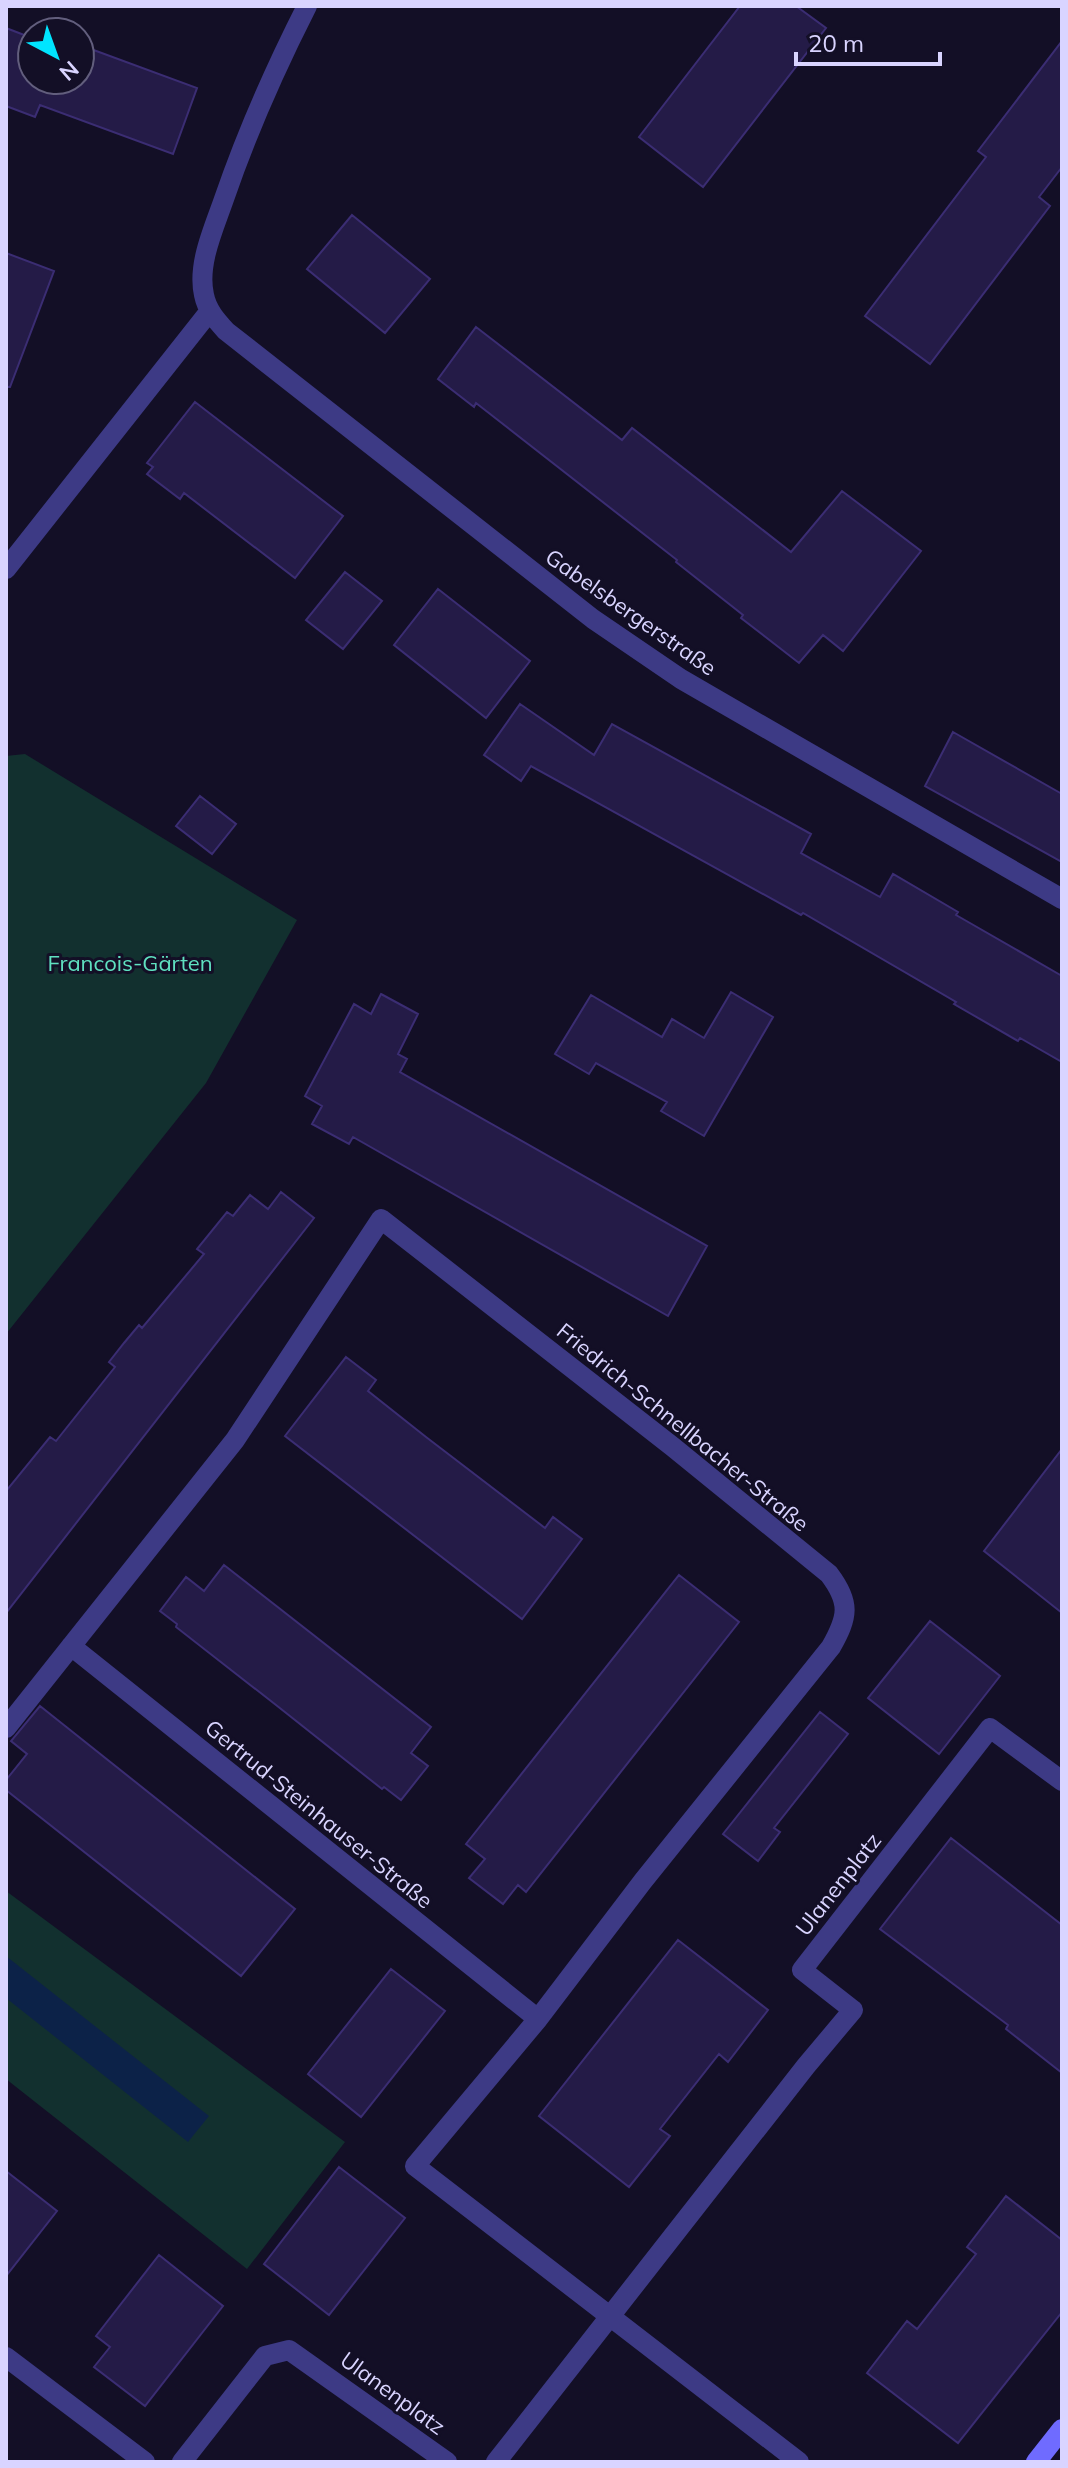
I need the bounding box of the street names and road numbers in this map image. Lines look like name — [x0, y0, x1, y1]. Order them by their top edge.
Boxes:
street label: Gabelsbergerstraße — [540, 543, 722, 681]
street label: Friedrich-Schnellbacher-Straße — [551, 1317, 815, 1537]
street label: Gertrud-Steinhauser-Straße — [199, 1713, 439, 1915]
street label: Ulanenplatz — [789, 1827, 887, 1941]
street label: Ulanenplatz — [335, 2346, 451, 2440]

